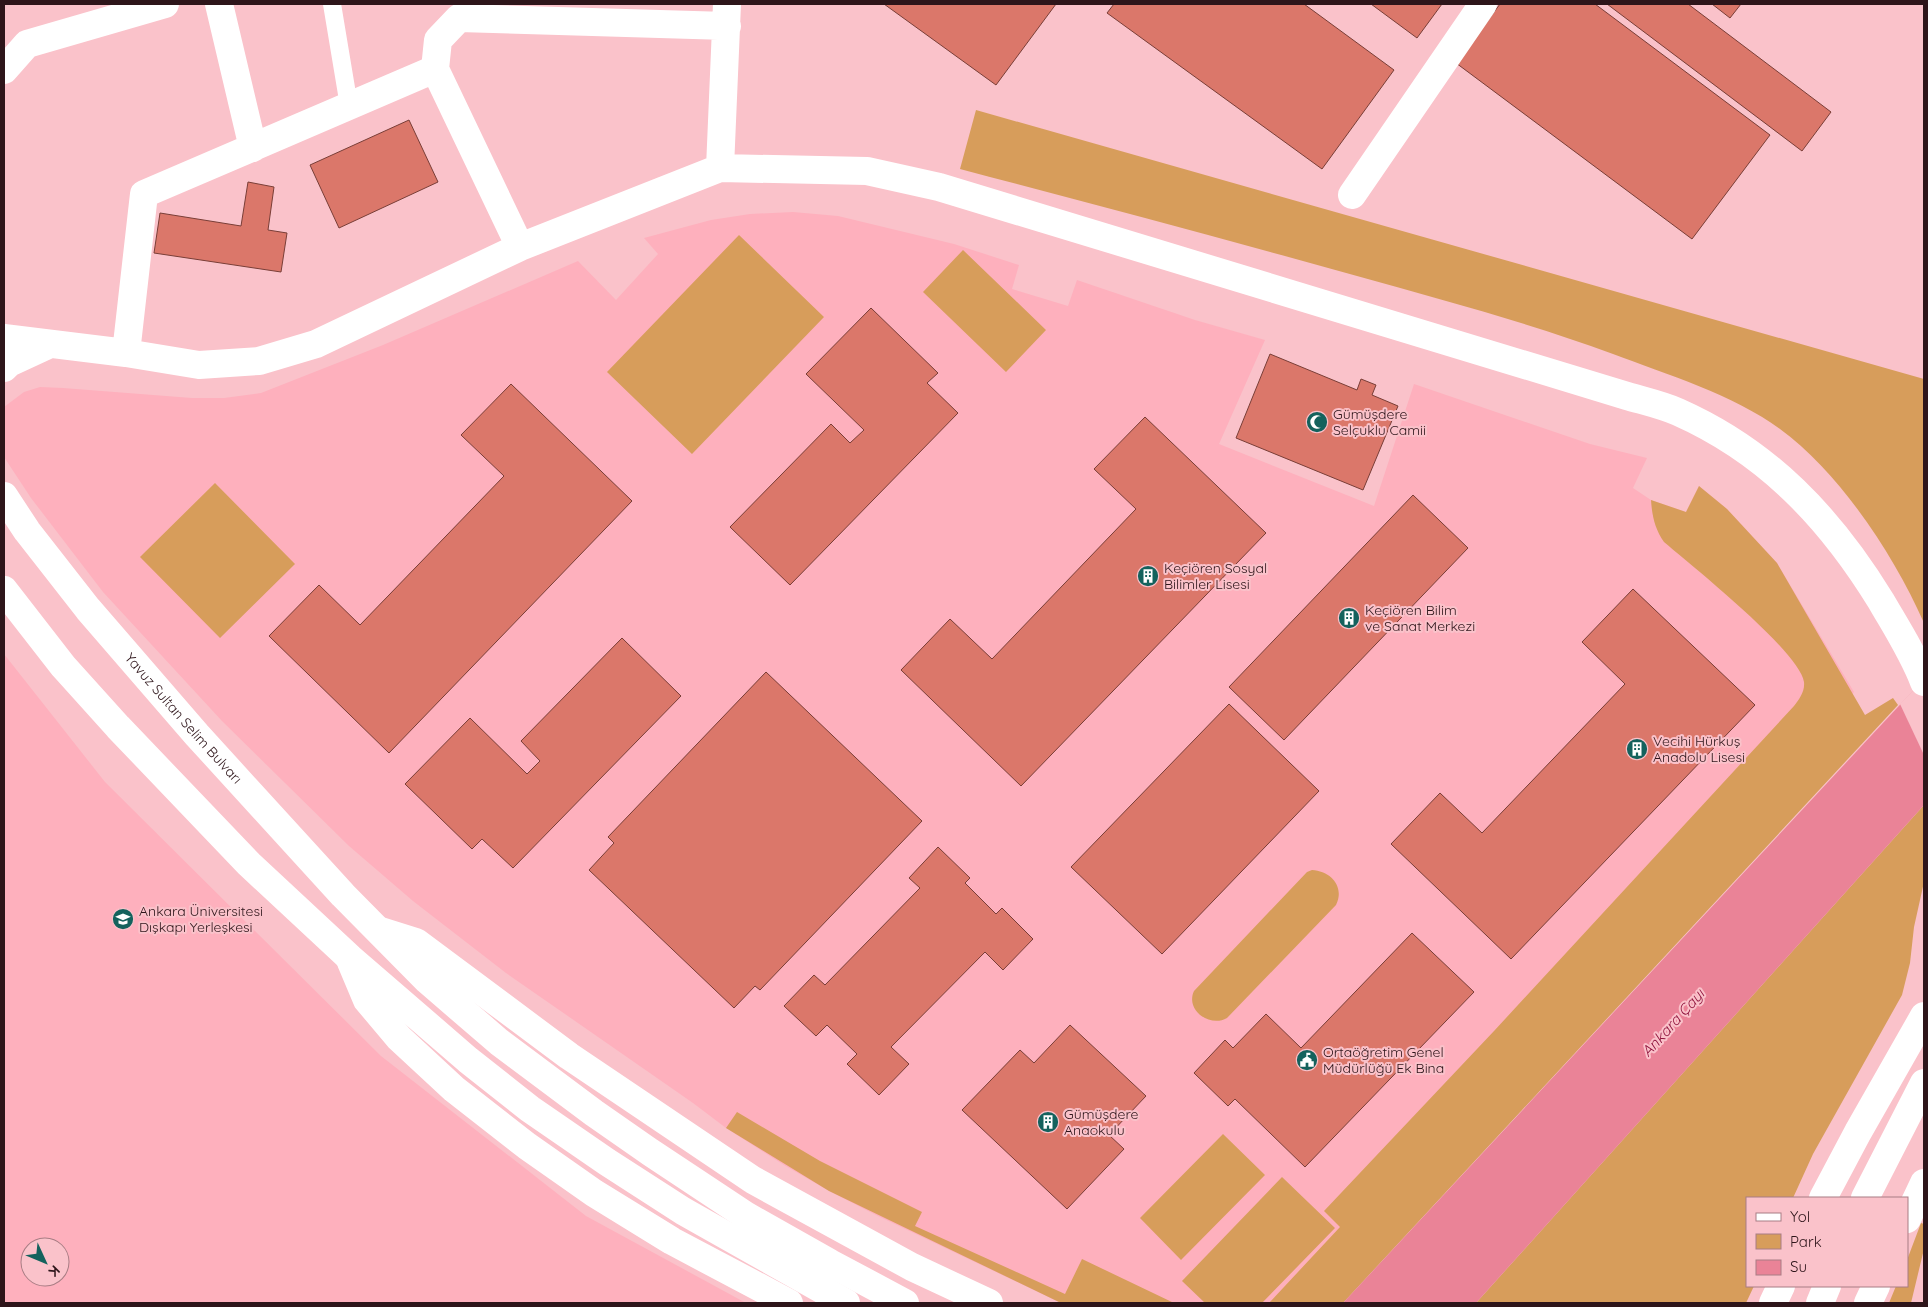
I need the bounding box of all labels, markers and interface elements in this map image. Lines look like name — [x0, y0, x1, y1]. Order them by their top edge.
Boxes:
place label: Gümüşdere Selçuklu Camii — [1333, 405, 1426, 439]
mosque icon: Gümüşdere Selçuklu Camii — [1305, 410, 1329, 434]
place label: Keçiören Sosyal Bilimler Lisesi — [1164, 559, 1267, 593]
building icon: Keçiören Sosyal Bilimler Lisesi — [1136, 564, 1160, 588]
place label: Keçiören Bilim ve Sanat Merkezi — [1365, 601, 1475, 635]
building icon: Keçiören Bilim ve Sanat Merkezi — [1337, 606, 1361, 630]
street label: Yavuz Sultan Selim Bulvarı — [121, 649, 246, 787]
place label: Vecihi Hürkuş Anadolu Lisesi — [1653, 732, 1745, 766]
building icon: Vecihi Hürkuş Anadolu Lisesi — [1625, 737, 1649, 761]
place label: Ankara Üniversitesi Dışkapı Yerleşkesi — [139, 902, 263, 936]
school or university icon: Ankara Üniversitesi Dışkapı Yerleşkesi — [111, 907, 135, 931]
water label: Ankara Çayı — [1637, 984, 1709, 1061]
place label: Ortaöğretim Genel Müdürlüğü Ek Bina — [1323, 1043, 1444, 1077]
public building icon: Ortaöğretim Genel Müdürlüğü Ek Bina — [1295, 1048, 1319, 1072]
place label: Gümüşdere Anaokulu — [1064, 1105, 1138, 1139]
building icon: Gümüşdere Anaokulu — [1036, 1110, 1060, 1134]
legend — [1746, 1197, 1908, 1287]
text: Yol — [1790, 1207, 1810, 1226]
text: Park — [1790, 1232, 1822, 1251]
north arrow — [20, 1237, 70, 1287]
text: Su — [1790, 1257, 1807, 1276]
text: K — [45, 1261, 64, 1281]

